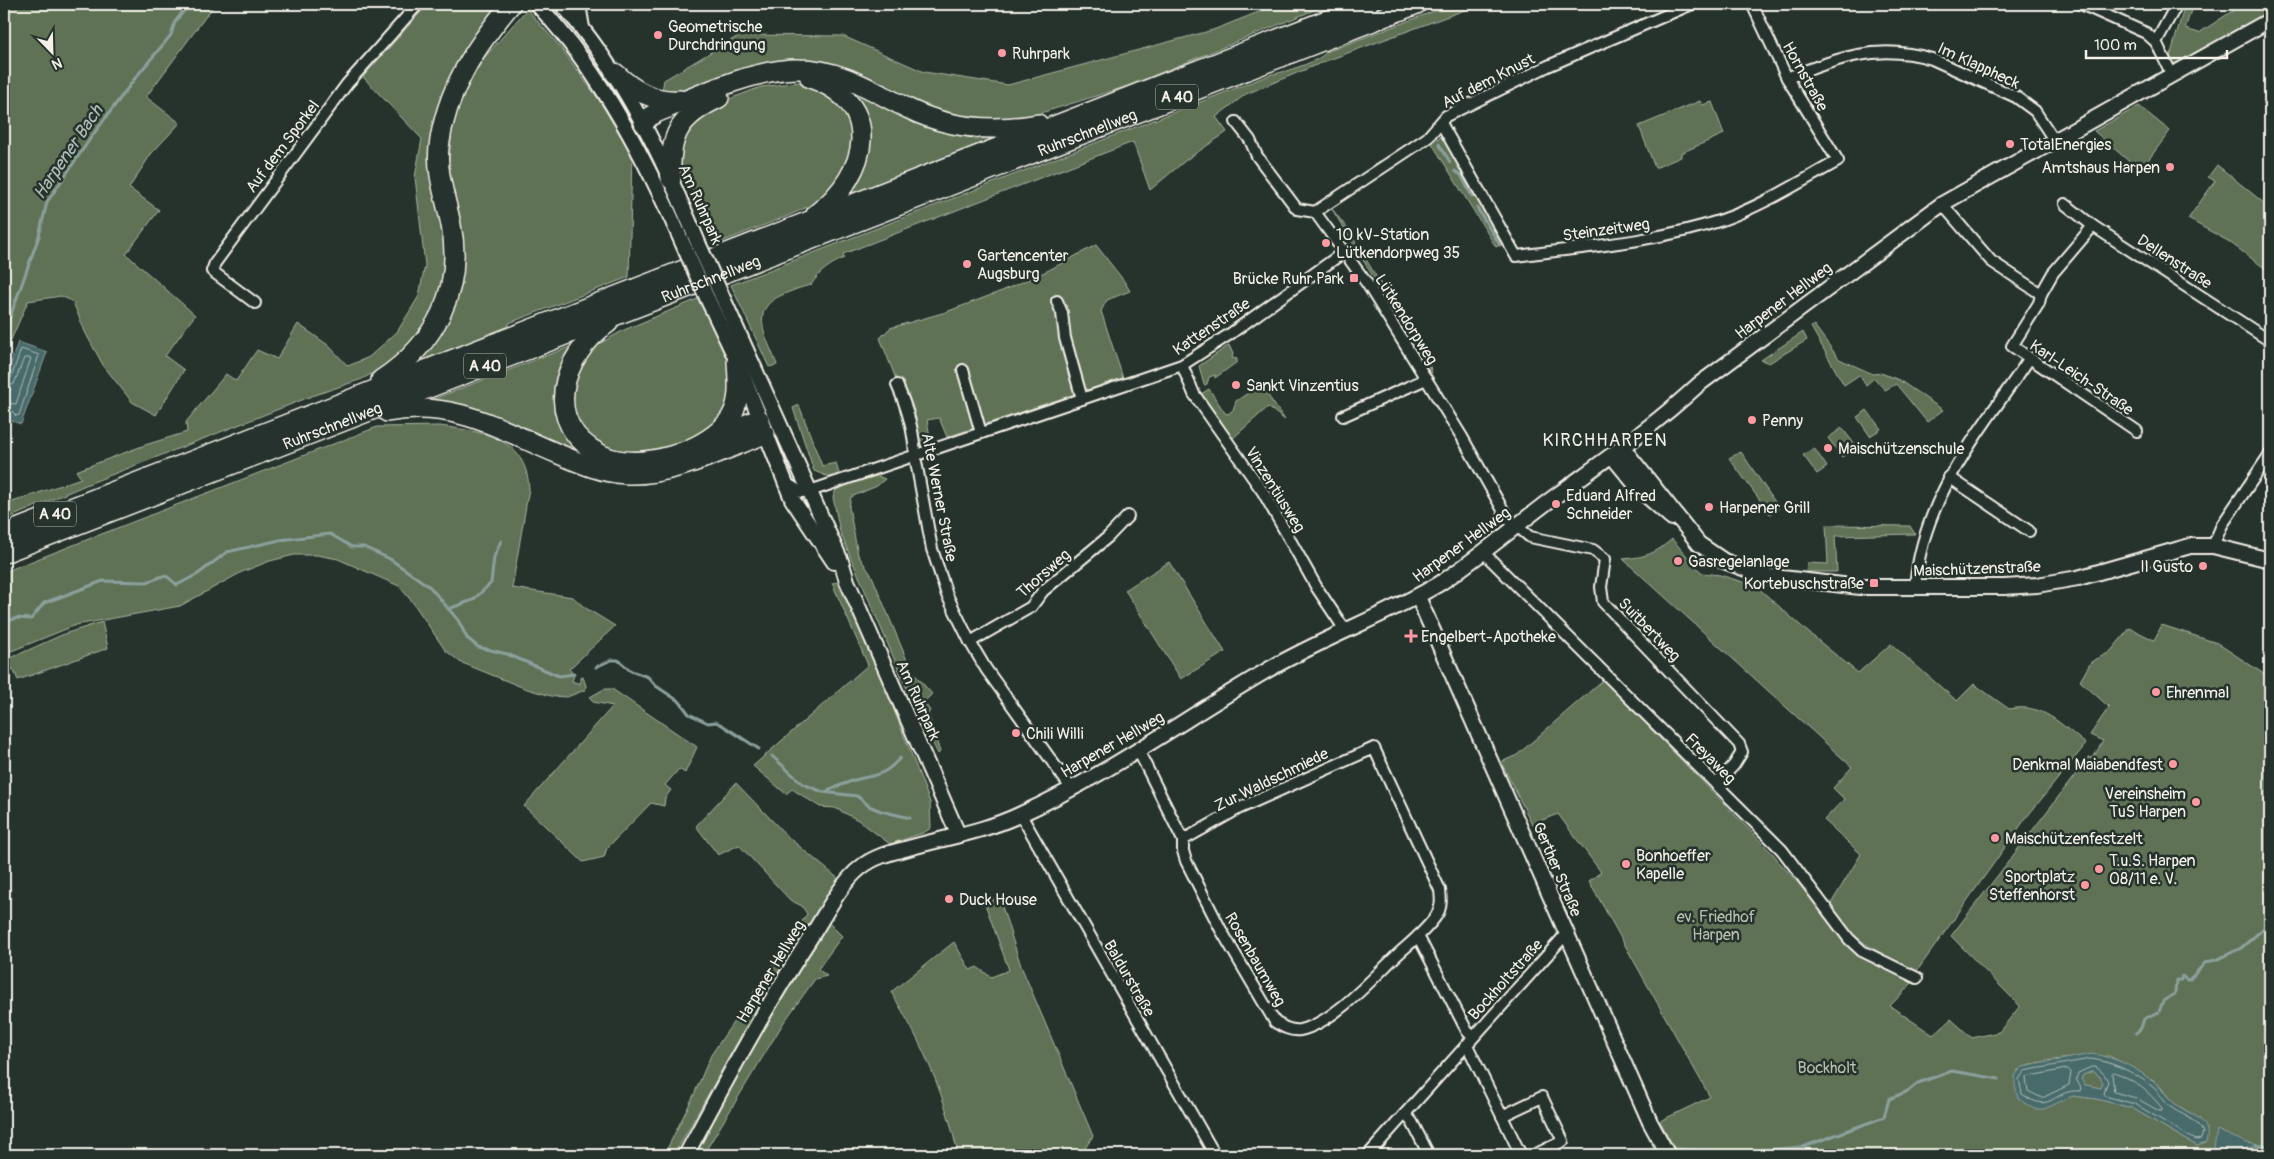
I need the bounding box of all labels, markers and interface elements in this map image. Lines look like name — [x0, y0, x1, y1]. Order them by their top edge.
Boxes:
place label: Geometrische Durchdringung — [668, 17, 766, 55]
north arrow — [28, 28, 78, 78]
scale bar — [2086, 28, 2228, 60]
marker: Geometrische Durchdringung — [652, 29, 664, 41]
text: 100 m — [2094, 36, 2137, 55]
street label: Hornstraße — [1778, 38, 1832, 115]
street label: Im Klappheck — [1934, 38, 2023, 94]
place label: Ruhrpark — [1012, 44, 1070, 64]
marker: Ruhrpark — [996, 47, 1008, 59]
street label: Auf dem Knust — [1439, 49, 1539, 113]
text: N — [49, 54, 65, 73]
road number: A 40 — [1156, 84, 1198, 110]
street label: Auf dem Sporkel — [241, 96, 324, 197]
water label: Harpener Bach — [28, 99, 109, 204]
street label: Ruhrschnellweg — [1035, 105, 1140, 161]
place label: TotalEnergies — [2020, 135, 2111, 155]
marker: TotalEnergies — [2004, 138, 2016, 150]
place label: Amtshaus Harpen — [2041, 158, 2160, 178]
street label: Am Ruhrpark — [674, 161, 727, 248]
marker: Amtshaus Harpen — [2164, 161, 2176, 173]
street label: Steinzeitweg — [1561, 214, 1651, 246]
place label: 10 kV-Station Lütkendorpweg 35 — [1336, 225, 1460, 263]
street label: Dellenstraße — [2133, 230, 2216, 293]
marker: 10 kV-Station Lütkendorpweg 35 — [1320, 237, 1332, 249]
place label: Gartencenter Augsburg — [977, 246, 1069, 284]
street label: Ruhrschnellweg — [658, 251, 763, 308]
marker: Gartencenter Augsburg — [961, 258, 973, 270]
street label: Harpener Hellweg — [1731, 258, 1836, 344]
place label: Brücke Ruhr Park — [1233, 269, 1344, 289]
street label: Lütkendorpweg — [1370, 270, 1442, 369]
marker: Brücke Ruhr Park — [1348, 272, 1360, 284]
street label: Kattenstraße — [1169, 294, 1254, 360]
street label: Karl-Leich-Straße — [2026, 336, 2137, 420]
road number: A 40 — [464, 354, 506, 378]
place label: Sankt Vinzentius — [1246, 376, 1359, 396]
marker: Sankt Vinzentius — [1230, 379, 1242, 391]
street label: Ruhrschnellweg — [280, 398, 385, 455]
place label: Penny — [1762, 411, 1803, 431]
marker: Penny — [1746, 414, 1758, 426]
district label: KIRCHHARPEN — [1542, 429, 1668, 452]
street label: Alte Werner Straße — [917, 431, 961, 563]
place label: Maischützenschule — [1838, 439, 1965, 459]
marker: Maischützenschule — [1822, 442, 1834, 454]
street label: Vinzentiusweg — [1241, 443, 1309, 536]
place label: Eduard Alfred Schneider — [1566, 486, 1656, 524]
marker: Eduard Alfred Schneider — [1550, 498, 1562, 510]
place label: Harpener Grill — [1719, 498, 1810, 518]
marker: Harpener Grill — [1703, 501, 1715, 513]
road number: A 40 — [34, 502, 76, 526]
street label: Harpener Hellweg — [1409, 503, 1514, 587]
street label: Thorsweg — [1013, 545, 1075, 602]
place label: Gasregelanlage — [1688, 552, 1790, 572]
marker: Gasregelanlage — [1672, 555, 1684, 567]
street label: Maischützenstraße — [1913, 557, 2041, 581]
place label: Il Gusto — [2140, 557, 2193, 577]
marker: Il Gusto — [2197, 560, 2209, 572]
place label: Kortebuschstraße — [1744, 574, 1864, 594]
marker: Kortebuschstraße — [1868, 577, 1880, 589]
street label: Suitbertweg — [1614, 594, 1685, 666]
place label: Engelbert-Apotheke — [1421, 627, 1556, 647]
marker: Engelbert-Apotheke — [1405, 630, 1417, 642]
street label: Am Ruhrpark — [892, 657, 945, 744]
place label: Ehrenmal — [2166, 683, 2229, 703]
marker: Ehrenmal — [2150, 686, 2162, 698]
street label: Harpener Hellweg — [1057, 707, 1168, 783]
place label: Chili Willi — [1026, 724, 1084, 744]
marker: Chili Willi — [1010, 727, 1022, 739]
street label: Freyaweg — [1681, 729, 1740, 788]
street label: Zur Waldschmiede — [1211, 744, 1332, 816]
place label: Denkmal Maiabendfest — [2012, 755, 2164, 775]
marker: Denkmal Maiabendfest — [2167, 758, 2179, 770]
place label: Vereinsheim TuS Harpen — [2105, 784, 2186, 822]
marker: Vereinsheim TuS Harpen — [2190, 796, 2202, 808]
street label: Gerther Straße — [1528, 819, 1586, 920]
place label: Maischützenfestzelt — [2005, 829, 2143, 849]
marker: Maischützenfestzelt — [1989, 832, 2001, 844]
place label: Bonhoeffer Kapelle — [1636, 846, 1711, 884]
place label: T.u.S. Harpen 08/11 e. V. — [2109, 851, 2196, 889]
marker: Bonhoeffer Kapelle — [1620, 858, 1632, 870]
marker: T.u.S. Harpen 08/11 e. V. — [2093, 863, 2105, 875]
place label: Sportplatz Steffenhorst — [1989, 867, 2076, 905]
marker: Sportplatz Steffenhorst — [2079, 879, 2091, 891]
place label: Duck House — [959, 890, 1037, 910]
marker: Duck House — [943, 893, 955, 905]
park label: ev. Friedhof Harpen — [1677, 907, 1756, 945]
street label: Rosenbaumweg — [1220, 909, 1290, 1010]
street label: Harpener Hellweg — [732, 917, 809, 1026]
street label: Bockholtstraße — [1464, 935, 1547, 1024]
street label: Baldurstraße — [1099, 937, 1159, 1021]
park label: Bockholt — [1798, 1058, 1857, 1078]

